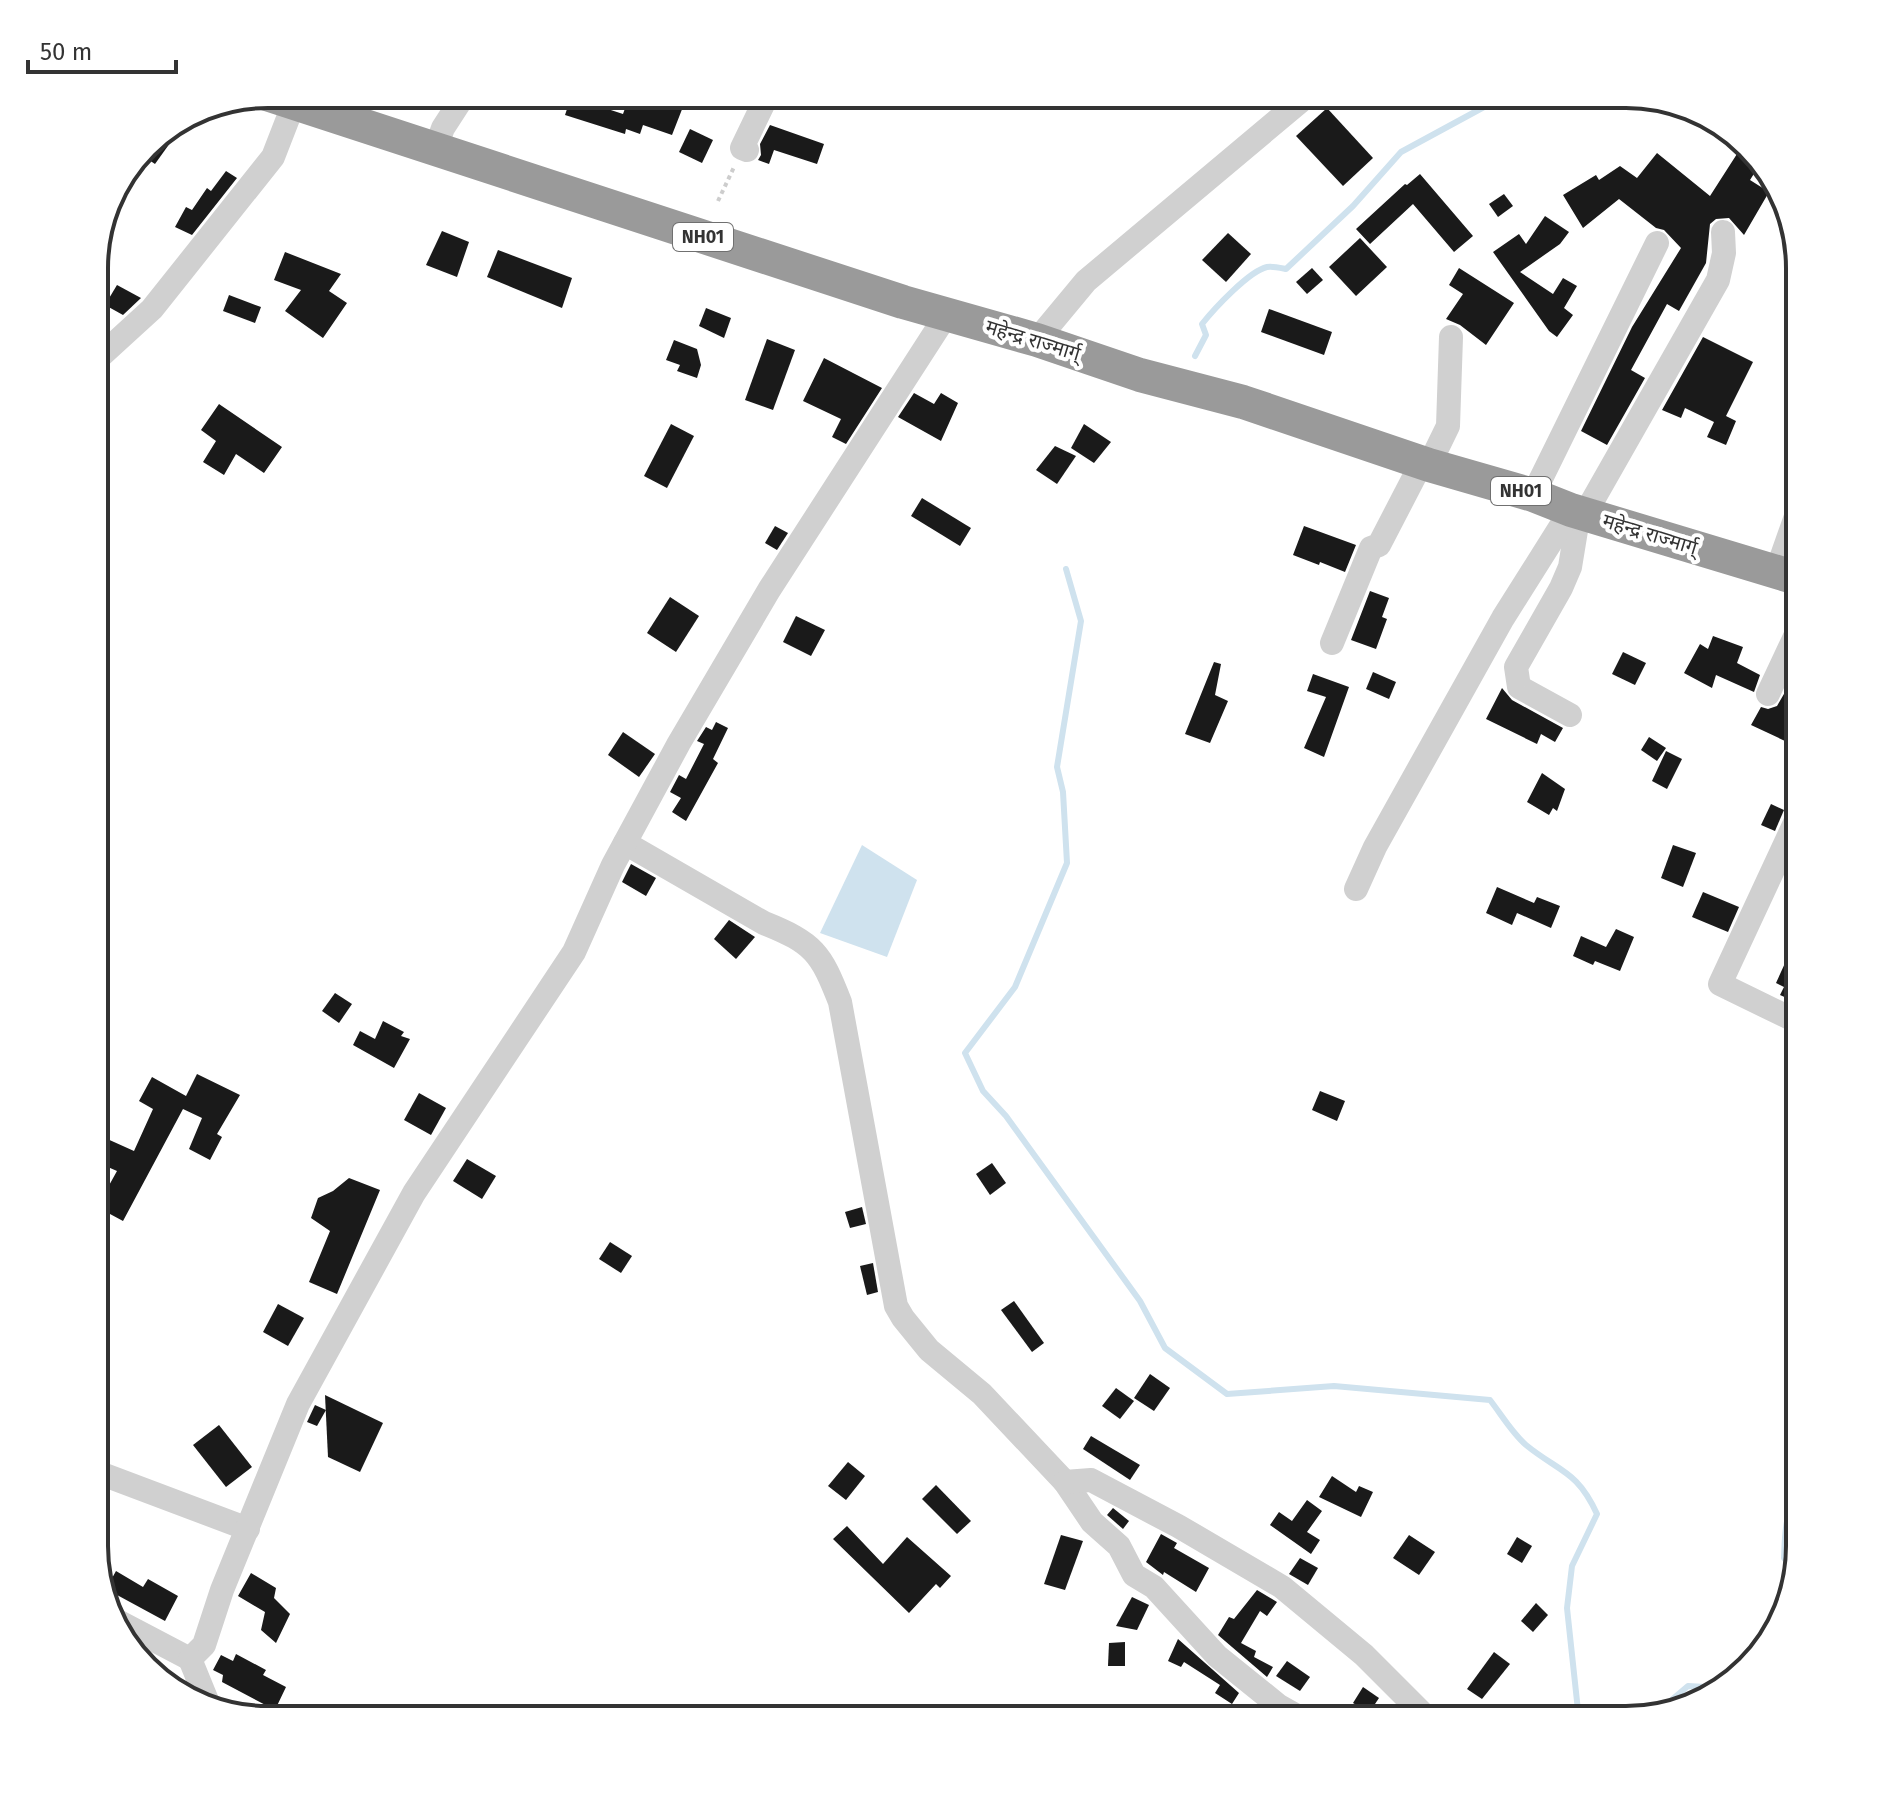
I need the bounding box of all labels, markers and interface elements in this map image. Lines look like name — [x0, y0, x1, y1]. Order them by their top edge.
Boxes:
scale bar — [28, 24, 176, 74]
text: 50 m — [40, 38, 92, 66]
road number: NH01 — [673, 223, 733, 251]
street label: महेन्द्र राज्मार्ग् — [982, 314, 1086, 368]
road number: NH01 — [1491, 477, 1551, 505]
street label: महेन्द्र राज्मार्ग् — [1599, 508, 1703, 562]

